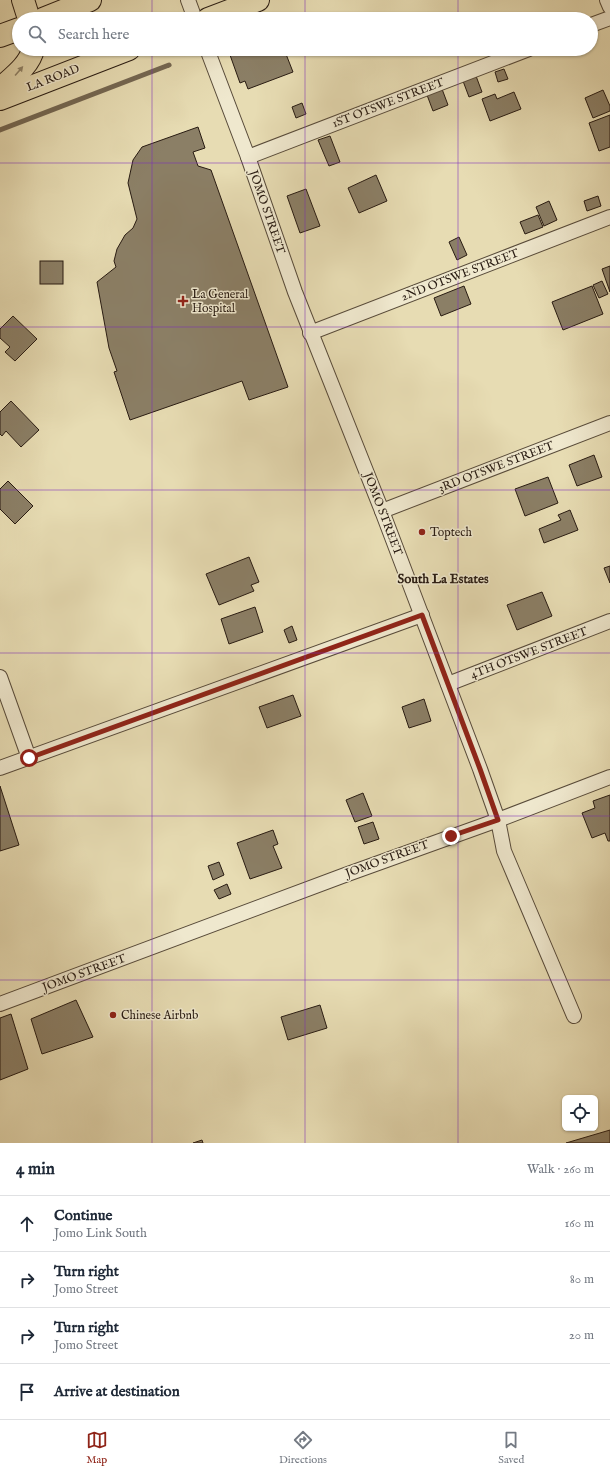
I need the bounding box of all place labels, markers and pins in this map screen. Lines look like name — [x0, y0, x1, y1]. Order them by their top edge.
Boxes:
place label: La General Hospital — [192, 287, 249, 317]
marker: La General Hospital — [177, 295, 189, 307]
place label: Toptech — [430, 525, 472, 541]
marker: Toptech — [417, 527, 427, 537]
place label: Chinese Airbnb — [121, 1008, 198, 1023]
marker: Chinese Airbnb — [108, 1010, 118, 1020]

